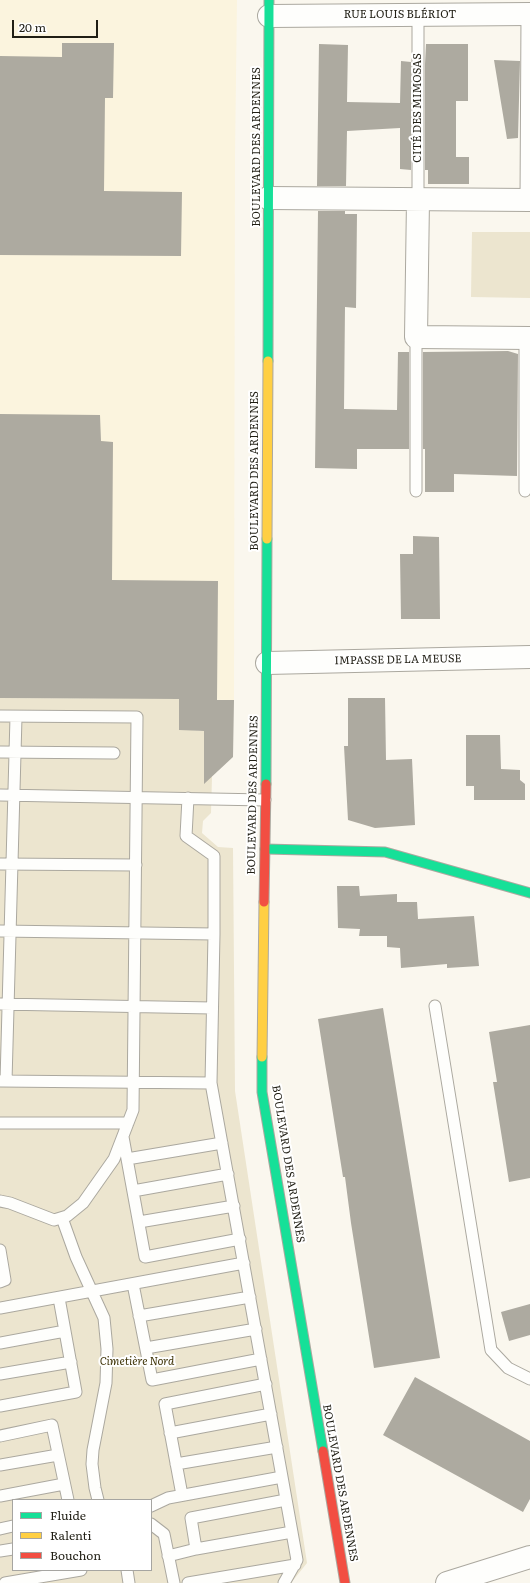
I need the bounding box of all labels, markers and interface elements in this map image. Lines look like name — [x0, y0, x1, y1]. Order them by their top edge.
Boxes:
street label: RUE LOUIS BLÉRIOT — [344, 8, 456, 22]
scale bar — [14, 12, 100, 38]
text: 20 m — [19, 18, 46, 36]
street label: CITÉ DES MIMOSAS — [411, 53, 425, 163]
street label: BOULEVARD DES ARDENNES — [250, 67, 264, 227]
street label: BOULEVARD DES ARDENNES — [248, 391, 262, 551]
street label: IMPASSE DE LA MEUSE — [334, 652, 462, 668]
street label: BOULEVARD DES ARDENNES — [245, 715, 261, 875]
street label: BOULEVARD DES ARDENNES — [269, 1084, 307, 1244]
park label: Cimetière Nord — [100, 1355, 174, 1369]
street label: BOULEVARD DES ARDENNES — [320, 1403, 360, 1563]
legend — [12, 1499, 152, 1571]
text: Fluide — [50, 1506, 86, 1524]
text: Ralenti — [50, 1526, 91, 1544]
text: Bouchon — [50, 1546, 101, 1564]

